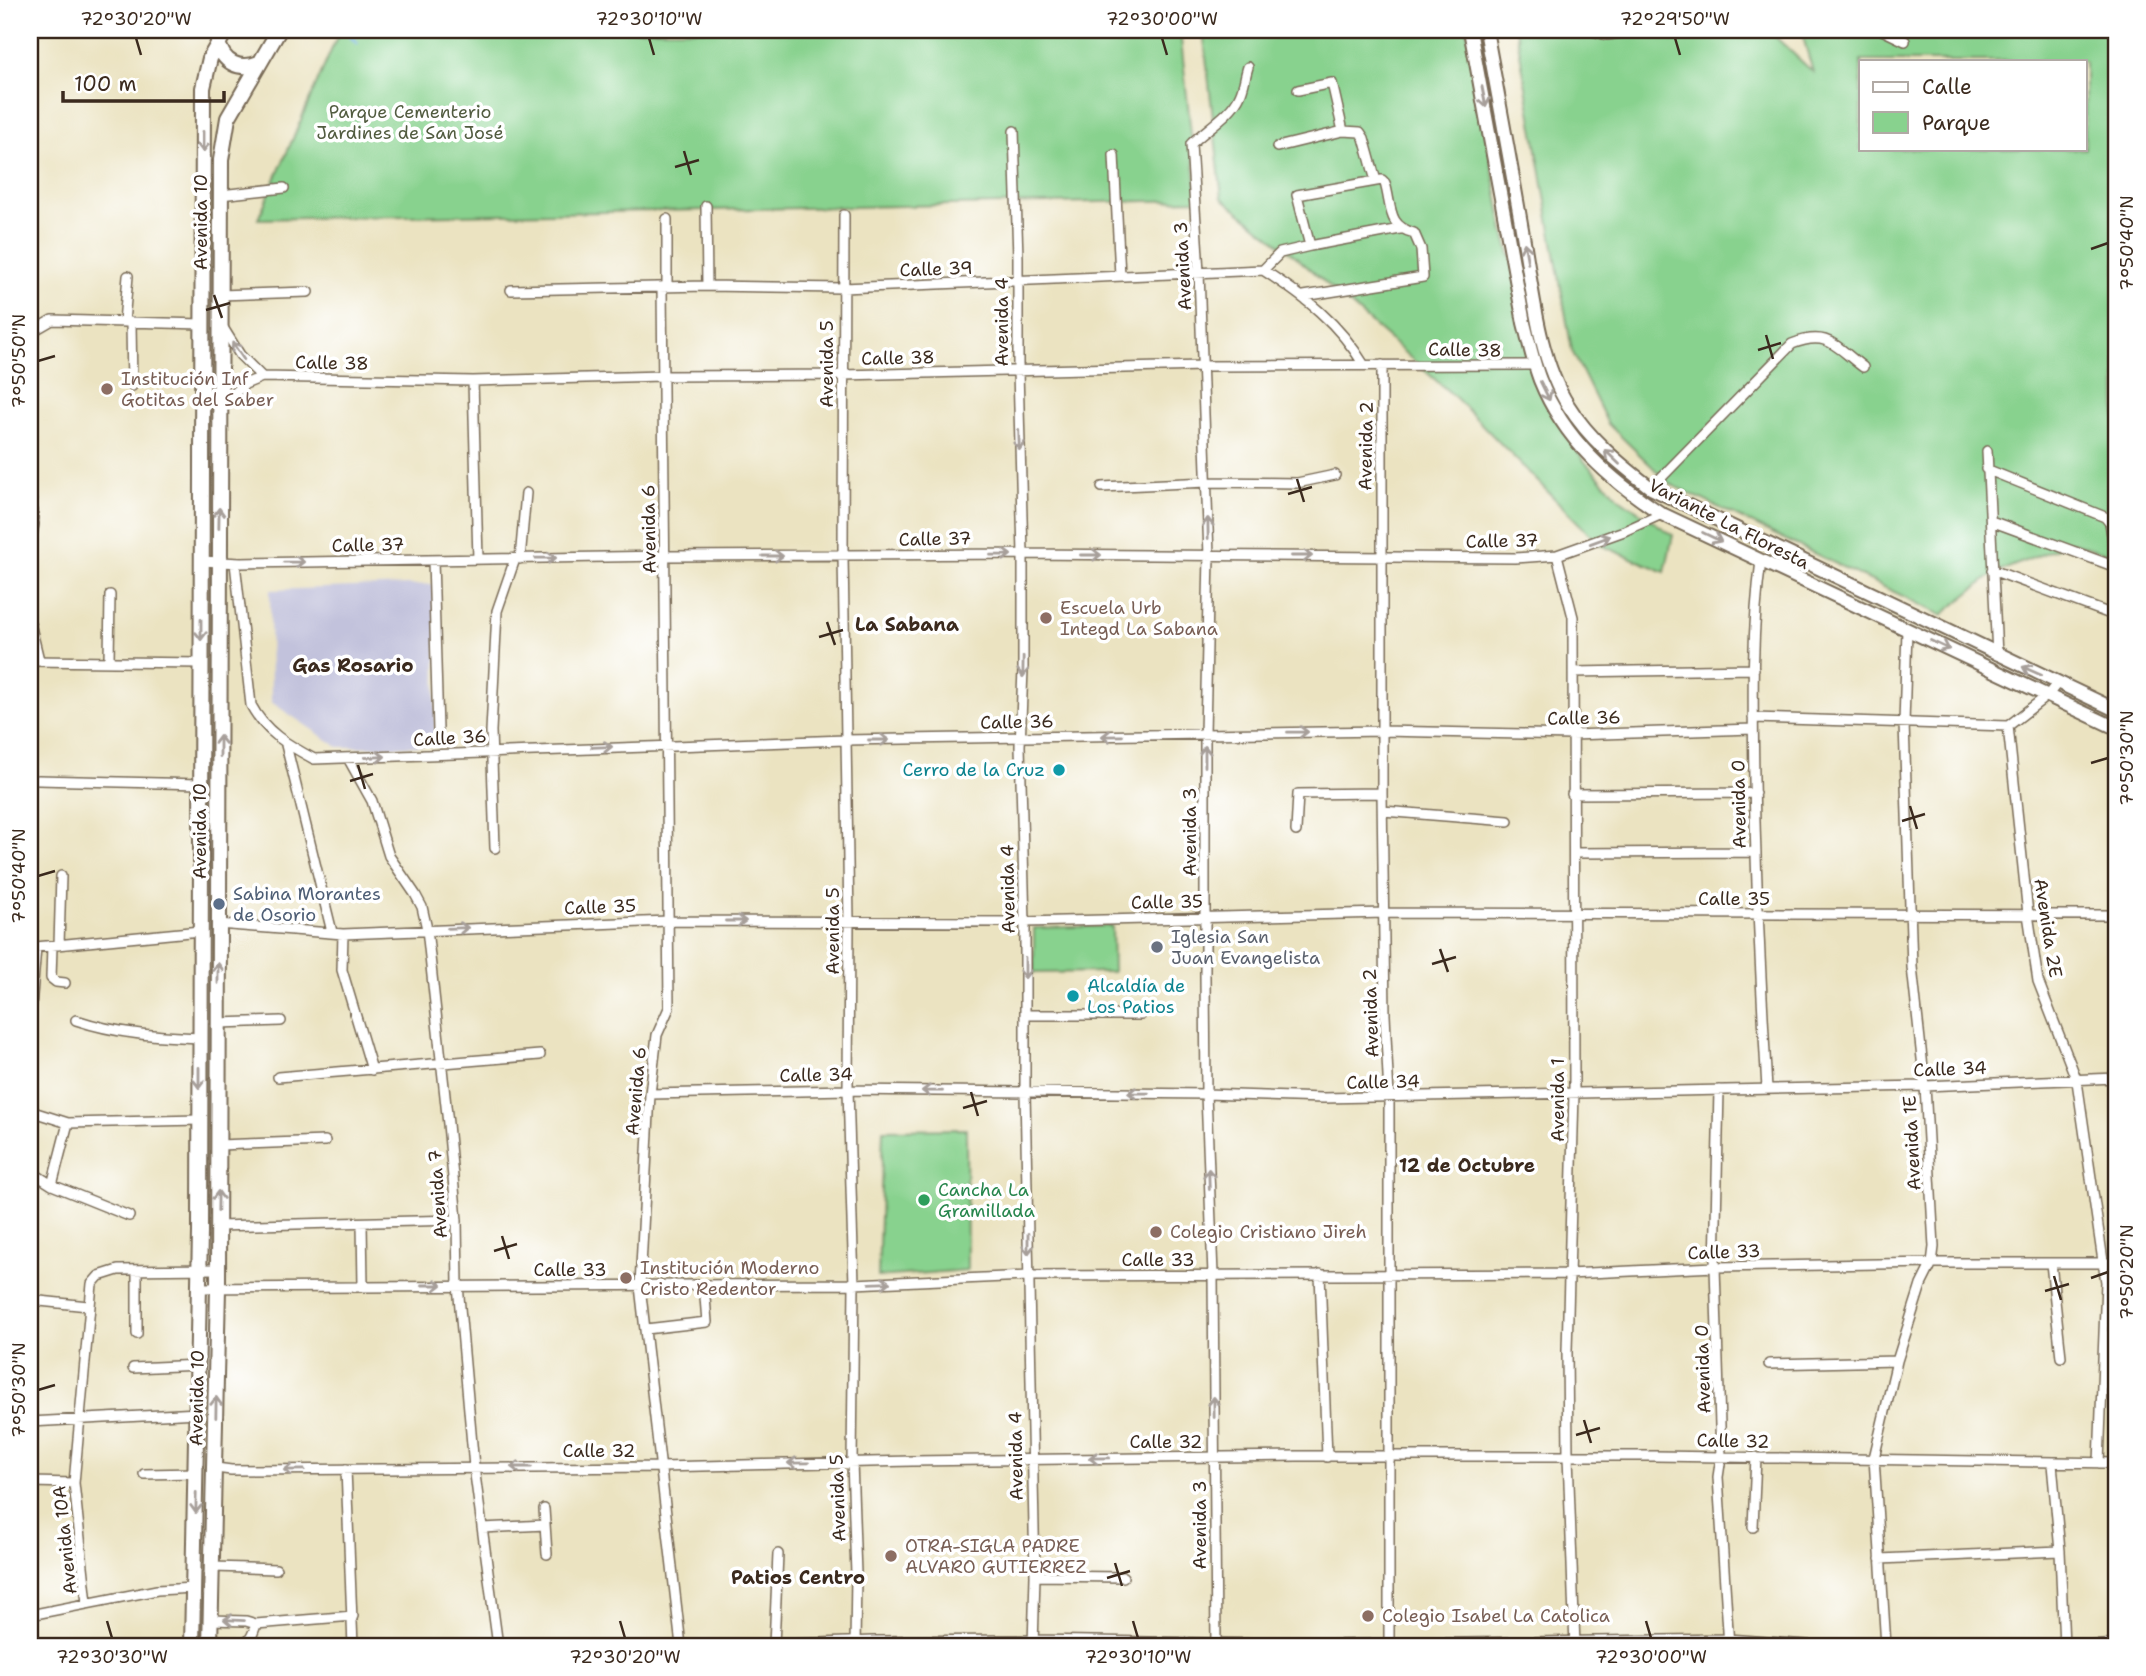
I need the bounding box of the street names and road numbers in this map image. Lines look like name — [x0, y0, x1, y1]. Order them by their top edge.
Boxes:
street label: Avenida 10 — [189, 174, 213, 270]
street label: Avenida 3 — [1169, 221, 1197, 311]
street label: Calle 39 — [899, 256, 973, 282]
street label: Avenida 4 — [990, 277, 1014, 367]
street label: Avenida 5 — [815, 320, 839, 408]
street label: Calle 38 — [1428, 337, 1502, 363]
street label: Calle 38 — [861, 345, 935, 371]
street label: Calle 38 — [295, 350, 369, 376]
street label: Avenida 2 — [1353, 401, 1379, 491]
street label: Variante La Floresta — [1645, 473, 1813, 575]
street label: Avenida 6 — [636, 484, 662, 574]
street label: Calle 37 — [899, 526, 971, 552]
street label: Calle 37 — [1466, 528, 1538, 554]
street label: Calle 37 — [332, 532, 404, 558]
street label: Calle 36 — [1547, 705, 1621, 731]
street label: Calle 36 — [980, 709, 1054, 735]
street label: Calle 36 — [413, 724, 487, 752]
street label: Avenida 0 — [1726, 759, 1752, 849]
street label: Avenida 10 — [188, 783, 212, 879]
street label: Avenida 3 — [1178, 787, 1202, 877]
street label: Avenida 4 — [995, 844, 1021, 934]
street label: Avenida 2E — [2028, 877, 2068, 979]
street label: Avenida 5 — [821, 887, 845, 975]
street label: Calle 35 — [1698, 887, 1770, 911]
street label: Calle 35 — [1131, 889, 1203, 915]
street label: Calle 35 — [564, 894, 636, 920]
street label: Avenida 2 — [1357, 968, 1385, 1058]
street label: Avenida 6 — [620, 1046, 652, 1136]
street label: Calle 34 — [1913, 1056, 1987, 1082]
street label: Avenida 1 — [1546, 1058, 1570, 1142]
street label: Calle 34 — [779, 1062, 853, 1088]
street label: Calle 34 — [1346, 1069, 1420, 1095]
street label: Avenida 1E — [1898, 1095, 1926, 1191]
street label: Avenida 7 — [423, 1149, 453, 1239]
street label: Calle 33 — [1687, 1239, 1761, 1265]
street label: Calle 33 — [1121, 1248, 1195, 1272]
street label: Calle 33 — [533, 1258, 607, 1282]
street label: Avenida 0 — [1689, 1324, 1717, 1414]
street label: Avenida 10 — [184, 1350, 210, 1446]
street label: Avenida 4 — [1003, 1411, 1029, 1501]
street label: Calle 32 — [1696, 1428, 1770, 1454]
street label: Calle 32 — [1130, 1430, 1202, 1454]
street label: Calle 32 — [563, 1439, 635, 1463]
street label: Avenida 5 — [824, 1454, 852, 1542]
street label: Avenida 3 — [1188, 1480, 1212, 1570]
street label: Avenida 10A — [47, 1484, 83, 1596]

